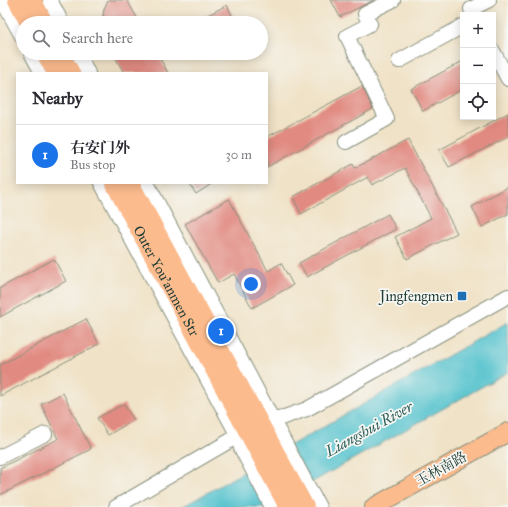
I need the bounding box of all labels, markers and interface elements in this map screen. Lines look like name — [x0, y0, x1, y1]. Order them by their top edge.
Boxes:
map controls — [460, 12, 496, 120]
button: + — [460, 12, 496, 48]
search box — [16, 16, 268, 60]
icon: search — [30, 27, 52, 49]
text: Search here — [62, 29, 133, 47]
button: − — [460, 48, 496, 84]
button: locate — [460, 84, 496, 120]
text: Nearby — [32, 88, 83, 109]
text: 右安门外 — [70, 139, 130, 157]
text: 1 — [42, 147, 48, 163]
text: 30 m — [226, 147, 252, 163]
text: Bus stop — [70, 157, 116, 173]
street label: Outer You'anmen Str — [130, 223, 203, 340]
your location — [241, 274, 261, 294]
place label: Jingfengmen — [378, 288, 453, 306]
marker: Jingfengmen — [456, 290, 468, 302]
pin: 1 — [208, 316, 234, 346]
water label: Liangshui River — [321, 397, 416, 461]
street label: 玉林南路 — [412, 448, 470, 490]

